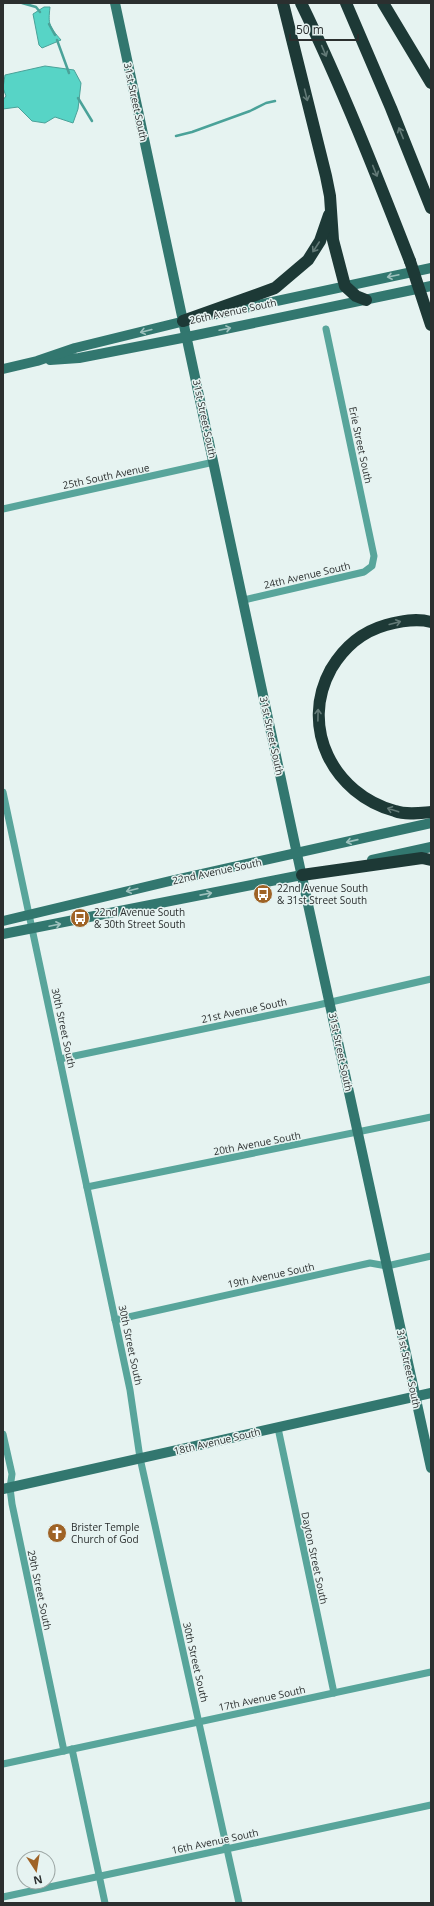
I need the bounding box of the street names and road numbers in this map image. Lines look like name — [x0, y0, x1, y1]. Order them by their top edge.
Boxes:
street label: 31st Street South — [121, 61, 151, 143]
street label: 26th Avenue South — [188, 295, 278, 327]
street label: 31st Street South — [190, 378, 220, 460]
street label: Erie Street South — [346, 405, 376, 485]
street label: 25th South Avenue — [61, 460, 151, 492]
street label: 24th Avenue South — [262, 558, 352, 592]
street label: 31st Street South — [257, 695, 287, 777]
street label: 22nd Avenue South — [171, 855, 263, 887]
street label: 30th Street South — [49, 987, 79, 1069]
street label: 21st Avenue South — [200, 994, 288, 1026]
street label: 31st Street South — [326, 1011, 356, 1093]
street label: 20th Avenue South — [212, 1128, 302, 1158]
street label: 19th Avenue South — [226, 1259, 316, 1291]
street label: 30th Street South — [116, 1304, 146, 1386]
street label: 31st Street South — [394, 1328, 424, 1410]
street label: 18th Avenue South — [172, 1424, 262, 1458]
street label: Dayton Street South — [298, 1511, 332, 1605]
street label: 29th Street South — [25, 1549, 55, 1631]
street label: 30th Street South — [180, 1621, 212, 1703]
street label: 17th Avenue South — [217, 1682, 307, 1714]
street label: 16th Avenue South — [170, 1825, 260, 1857]

